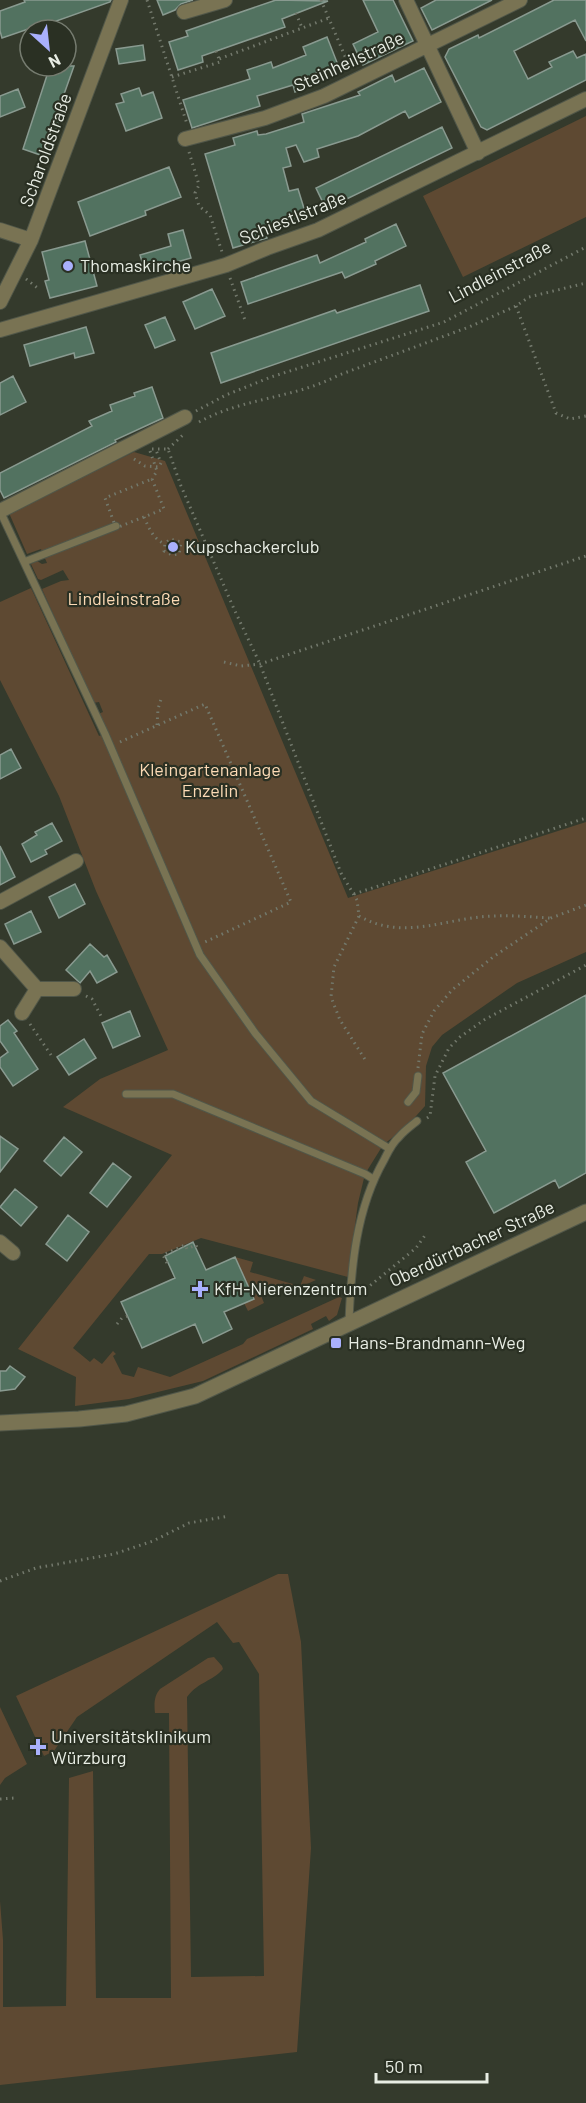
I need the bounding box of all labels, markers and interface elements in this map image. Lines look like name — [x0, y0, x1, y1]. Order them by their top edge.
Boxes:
north arrow — [18, 18, 78, 78]
street label: Steinheilstraße — [290, 26, 407, 96]
text: N — [46, 51, 64, 73]
street label: Scharoldstraße — [14, 90, 76, 210]
street label: Schiestlstraße — [236, 186, 349, 249]
street label: Lindleinstraße — [445, 235, 554, 307]
place label: Thomaskirche — [80, 254, 191, 276]
marker: Thomaskirche — [61, 259, 75, 273]
place label: Kupschackerclub — [185, 535, 320, 557]
marker: Kupschackerclub — [166, 540, 180, 554]
park label: Lindleinstraße — [68, 587, 180, 609]
park label: Kleingartenanlage Enzelin — [139, 758, 281, 801]
street label: Oberdürrbacher Straße — [385, 1195, 558, 1291]
place label: KfH-Nierenzentrum — [214, 1277, 367, 1299]
marker: KfH-Nierenzentrum — [191, 1280, 209, 1298]
place label: Hans-Brandmann-Weg — [348, 1331, 525, 1353]
marker: Hans-Brandmann-Weg — [329, 1336, 343, 1350]
place label: Universitätsklinikum Würzburg — [51, 1725, 211, 1768]
marker: Universitätsklinikum Würzburg — [29, 1738, 47, 1756]
scale bar — [376, 2046, 487, 2084]
text: 50 m — [385, 2055, 423, 2077]

